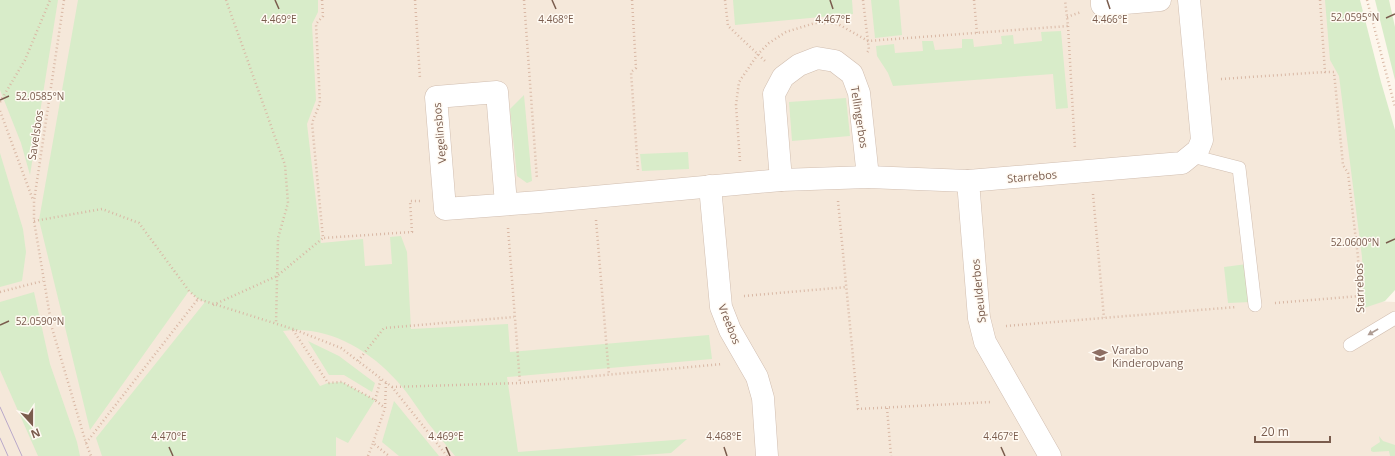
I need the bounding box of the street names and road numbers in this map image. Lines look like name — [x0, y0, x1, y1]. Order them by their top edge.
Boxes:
street label: Tellingerbos — [848, 85, 872, 149]
street label: Vegelinsbos — [429, 102, 449, 164]
street label: Savelsbos — [24, 109, 46, 161]
street label: Starrebos — [1007, 166, 1057, 186]
street label: Speulderbos — [967, 258, 989, 324]
street label: Starrebos — [1351, 263, 1367, 313]
street label: Vreebos — [715, 302, 745, 346]

